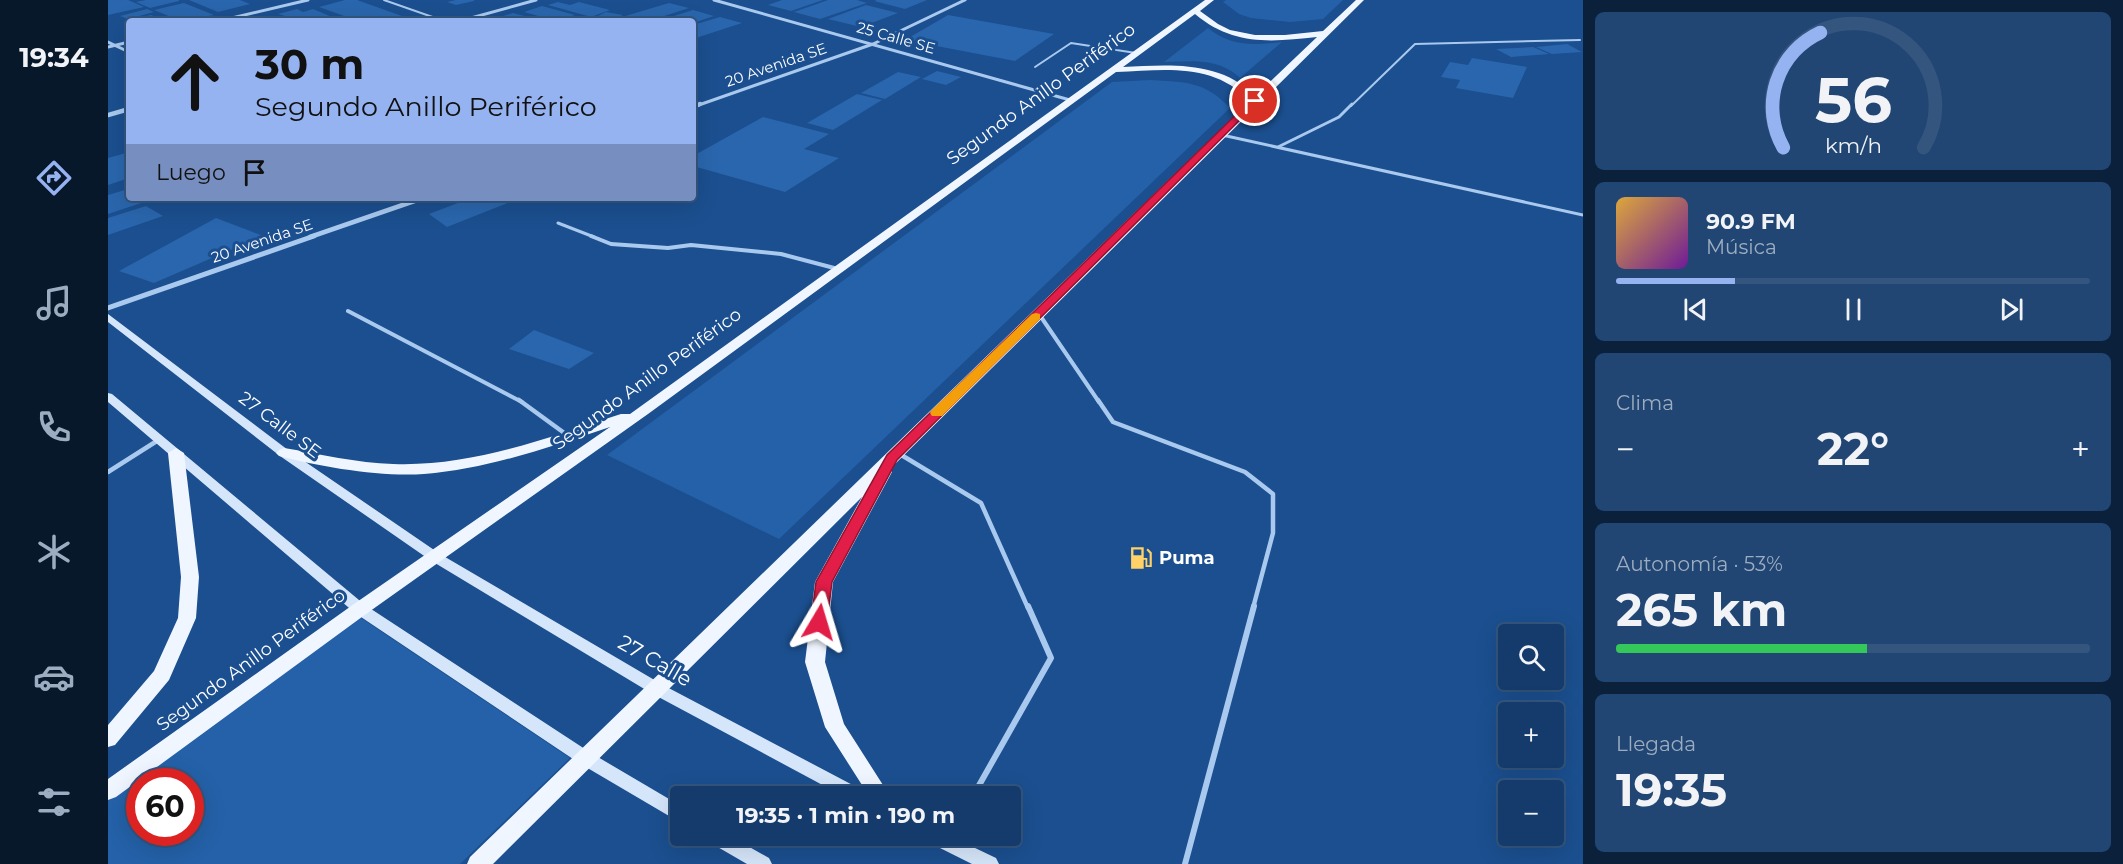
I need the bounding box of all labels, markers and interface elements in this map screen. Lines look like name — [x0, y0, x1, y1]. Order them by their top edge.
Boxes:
street label: 25 Calle SE — [855, 17, 938, 58]
street label: Segundo Anillo Periférico — [942, 18, 1140, 170]
text: 30 m — [255, 38, 364, 90]
street label: 20 Avenida SE — [723, 38, 829, 91]
text: 19:34 — [19, 41, 89, 74]
icon: ahead — [156, 42, 234, 120]
text: 56 — [1815, 62, 1891, 138]
pin — [1229, 75, 1280, 126]
icon: arrive — [1238, 84, 1271, 117]
text: Segundo Anillo Periférico — [255, 90, 597, 123]
text: km/h — [1824, 133, 1882, 159]
icon: arrive — [238, 156, 271, 189]
icon: directions — [33, 157, 75, 199]
text: Luego — [156, 159, 226, 186]
text: 90.9 FM — [1706, 208, 1796, 235]
street label: 20 Avenida SE — [209, 214, 315, 267]
text: Música — [1706, 235, 1777, 259]
icon: music — [33, 282, 75, 324]
icon: previous — [1679, 293, 1712, 326]
icon: pause — [1837, 293, 1870, 326]
icon: next — [1995, 293, 2028, 326]
street label: Segundo Anillo Periférico — [548, 303, 746, 455]
street label: 27 Calle SE — [235, 387, 325, 463]
text: Clima — [1616, 391, 1674, 415]
icon: phone — [33, 406, 75, 448]
text: 22° — [1817, 421, 1889, 476]
text: − — [1616, 429, 1635, 469]
text: + — [2071, 429, 2090, 469]
icon: climate — [33, 531, 75, 573]
fuel station icon: Puma — [1128, 545, 1154, 571]
place label: Puma — [1159, 547, 1215, 569]
text: Autonomía · 53% — [1616, 552, 1783, 576]
text: 265 km — [1616, 582, 1787, 637]
street label: Segundo Anillo Periférico — [152, 584, 350, 736]
position arrow — [787, 590, 851, 654]
map controls — [1498, 624, 1564, 846]
button: search — [1498, 624, 1564, 690]
street label: 27 Calle — [614, 630, 697, 692]
icon: car — [33, 656, 75, 698]
button: + — [1498, 702, 1564, 768]
text: Llegada — [1616, 732, 1696, 756]
text: 19:35 — [1616, 762, 1727, 817]
speed limit sign: 60 — [126, 768, 204, 846]
button: − — [1498, 780, 1564, 846]
icon: filters — [33, 781, 75, 823]
text: 19:35 · 1 min · 190 m — [736, 802, 955, 829]

